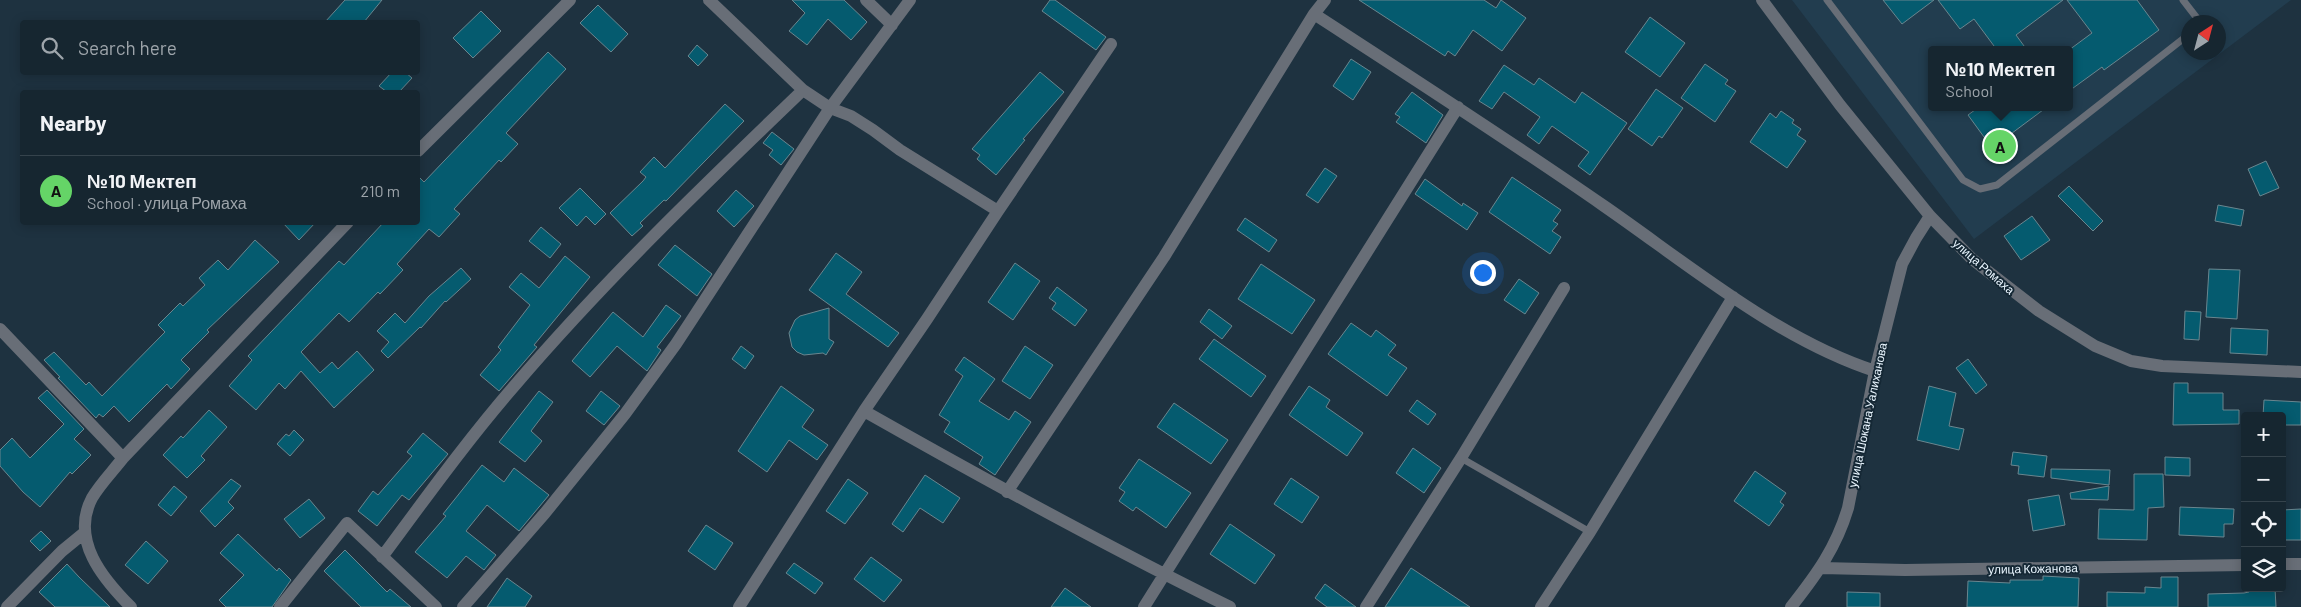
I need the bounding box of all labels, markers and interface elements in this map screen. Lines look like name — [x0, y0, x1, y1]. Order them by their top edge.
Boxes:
north arrow — [2181, 15, 2226, 60]
search box — [20, 20, 420, 75]
icon: search — [38, 34, 66, 62]
text: Search here — [78, 36, 177, 59]
popup — [1928, 46, 2073, 111]
text: №10 Мектеп — [1946, 57, 2055, 80]
text: School — [1946, 81, 1993, 100]
text: Nearby — [40, 110, 106, 135]
pin: A — [1984, 127, 2016, 165]
text: №10 Мектеп — [87, 169, 197, 192]
text: A — [51, 181, 61, 200]
text: 210 m — [361, 181, 400, 200]
text: School · улица Ромаха — [87, 193, 247, 212]
street label: улица Ромаха — [1950, 235, 2018, 298]
your location — [1470, 260, 1496, 286]
street label: улица Шокана Уалиханова — [1845, 341, 1890, 489]
map controls — [2241, 412, 2286, 592]
button: + — [2241, 412, 2286, 457]
button: − — [2241, 457, 2286, 502]
button: locate — [2241, 502, 2286, 547]
button: layers — [2241, 547, 2286, 592]
street label: улица Кожанова — [1988, 560, 2078, 577]

